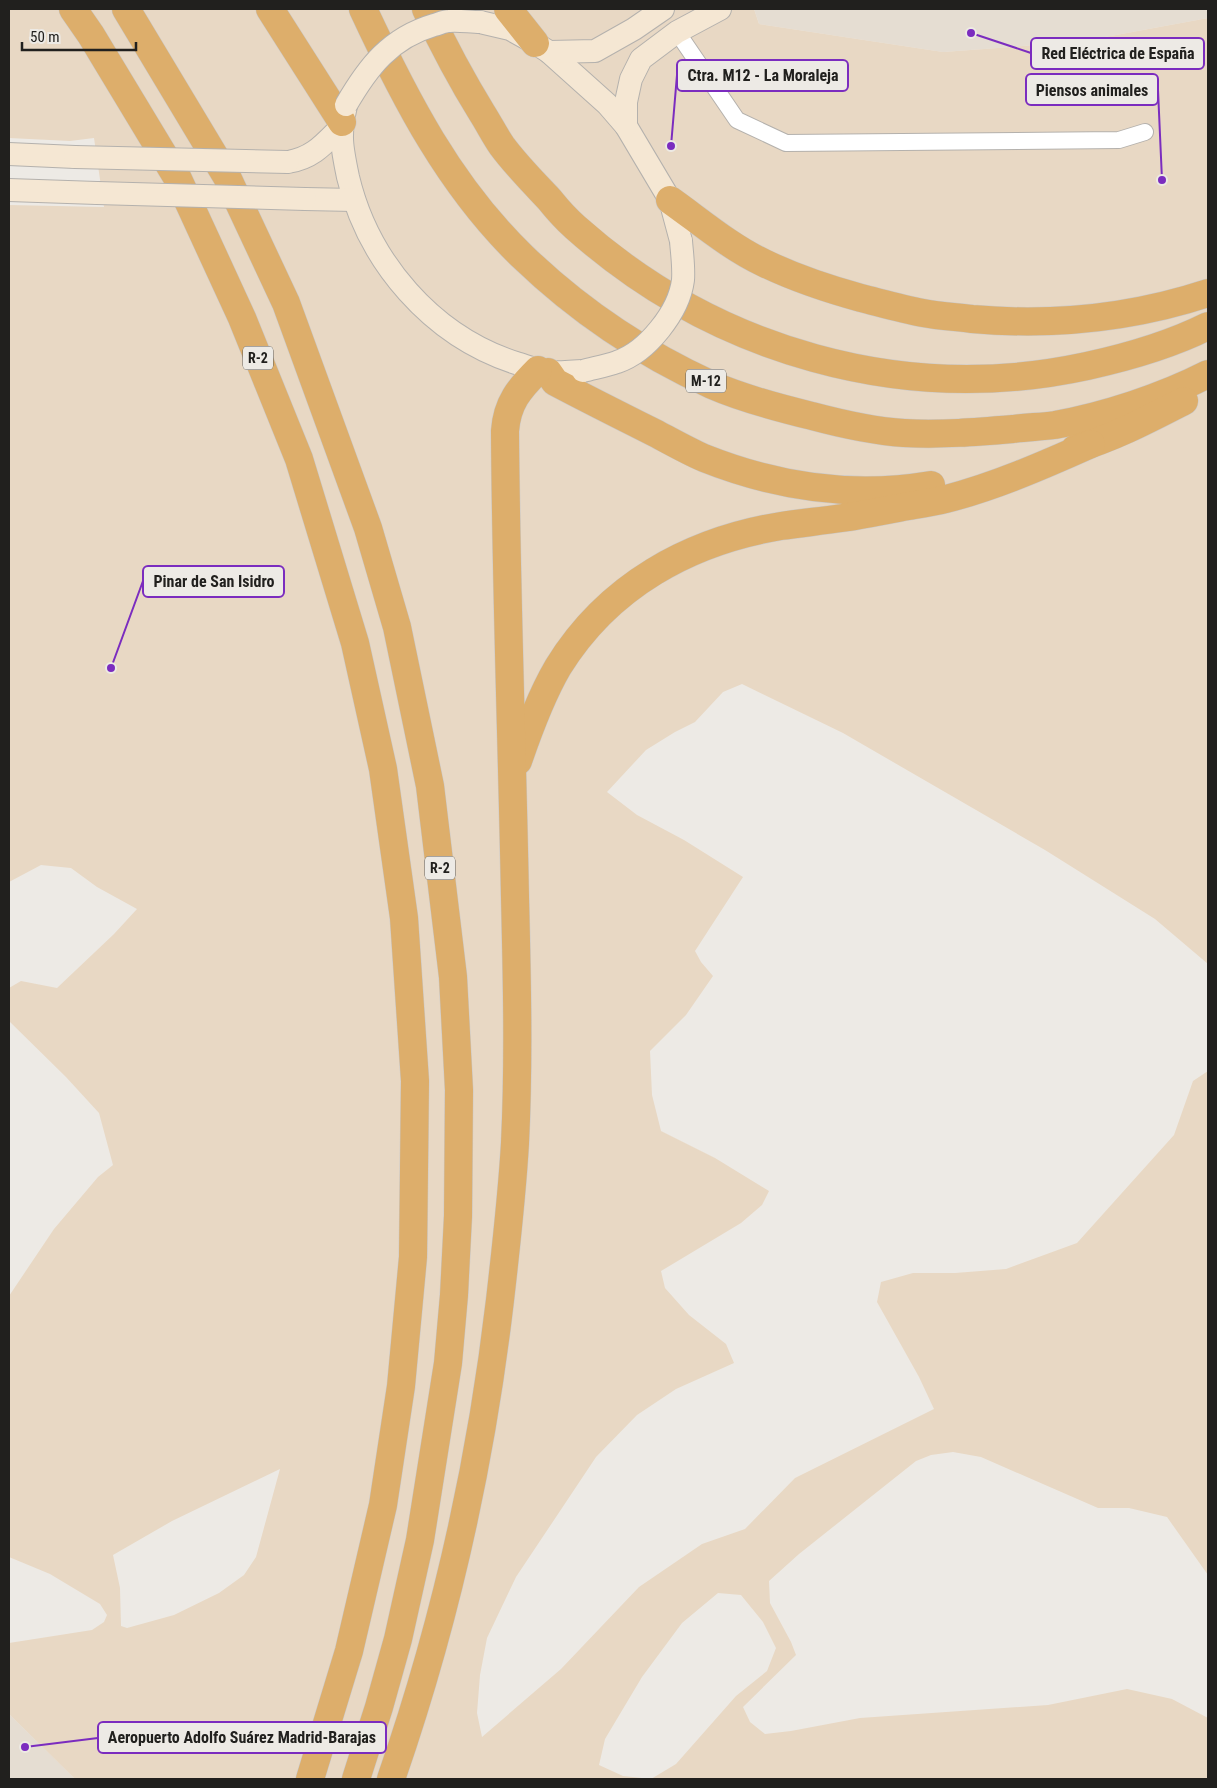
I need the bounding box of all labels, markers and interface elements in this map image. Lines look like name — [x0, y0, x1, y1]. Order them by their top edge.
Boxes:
scale bar — [22, 20, 136, 52]
text: 50 m — [30, 28, 60, 46]
callout: Red Eléctrica de España — [1031, 38, 1204, 69]
text: Red Eléctrica de España — [1041, 44, 1195, 63]
callout: Ctra. M12 - La Moraleja — [677, 60, 848, 91]
text: Ctra. M12 - La Moraleja — [687, 66, 839, 85]
callout: Piensos animales — [1026, 74, 1158, 105]
text: Piensos animales — [1036, 81, 1148, 100]
road number: R-2 — [243, 346, 273, 369]
road number: M-12 — [686, 370, 726, 392]
callout: Pinar de San Isidro — [143, 566, 284, 597]
text: Pinar de San Isidro — [153, 572, 275, 591]
road number: R-2 — [425, 856, 455, 880]
callout: Aeropuerto Adolfo Suárez Madrid-Barajas — [98, 1722, 386, 1753]
text: Aeropuerto Adolfo Suárez Madrid-Barajas — [108, 1728, 376, 1747]

